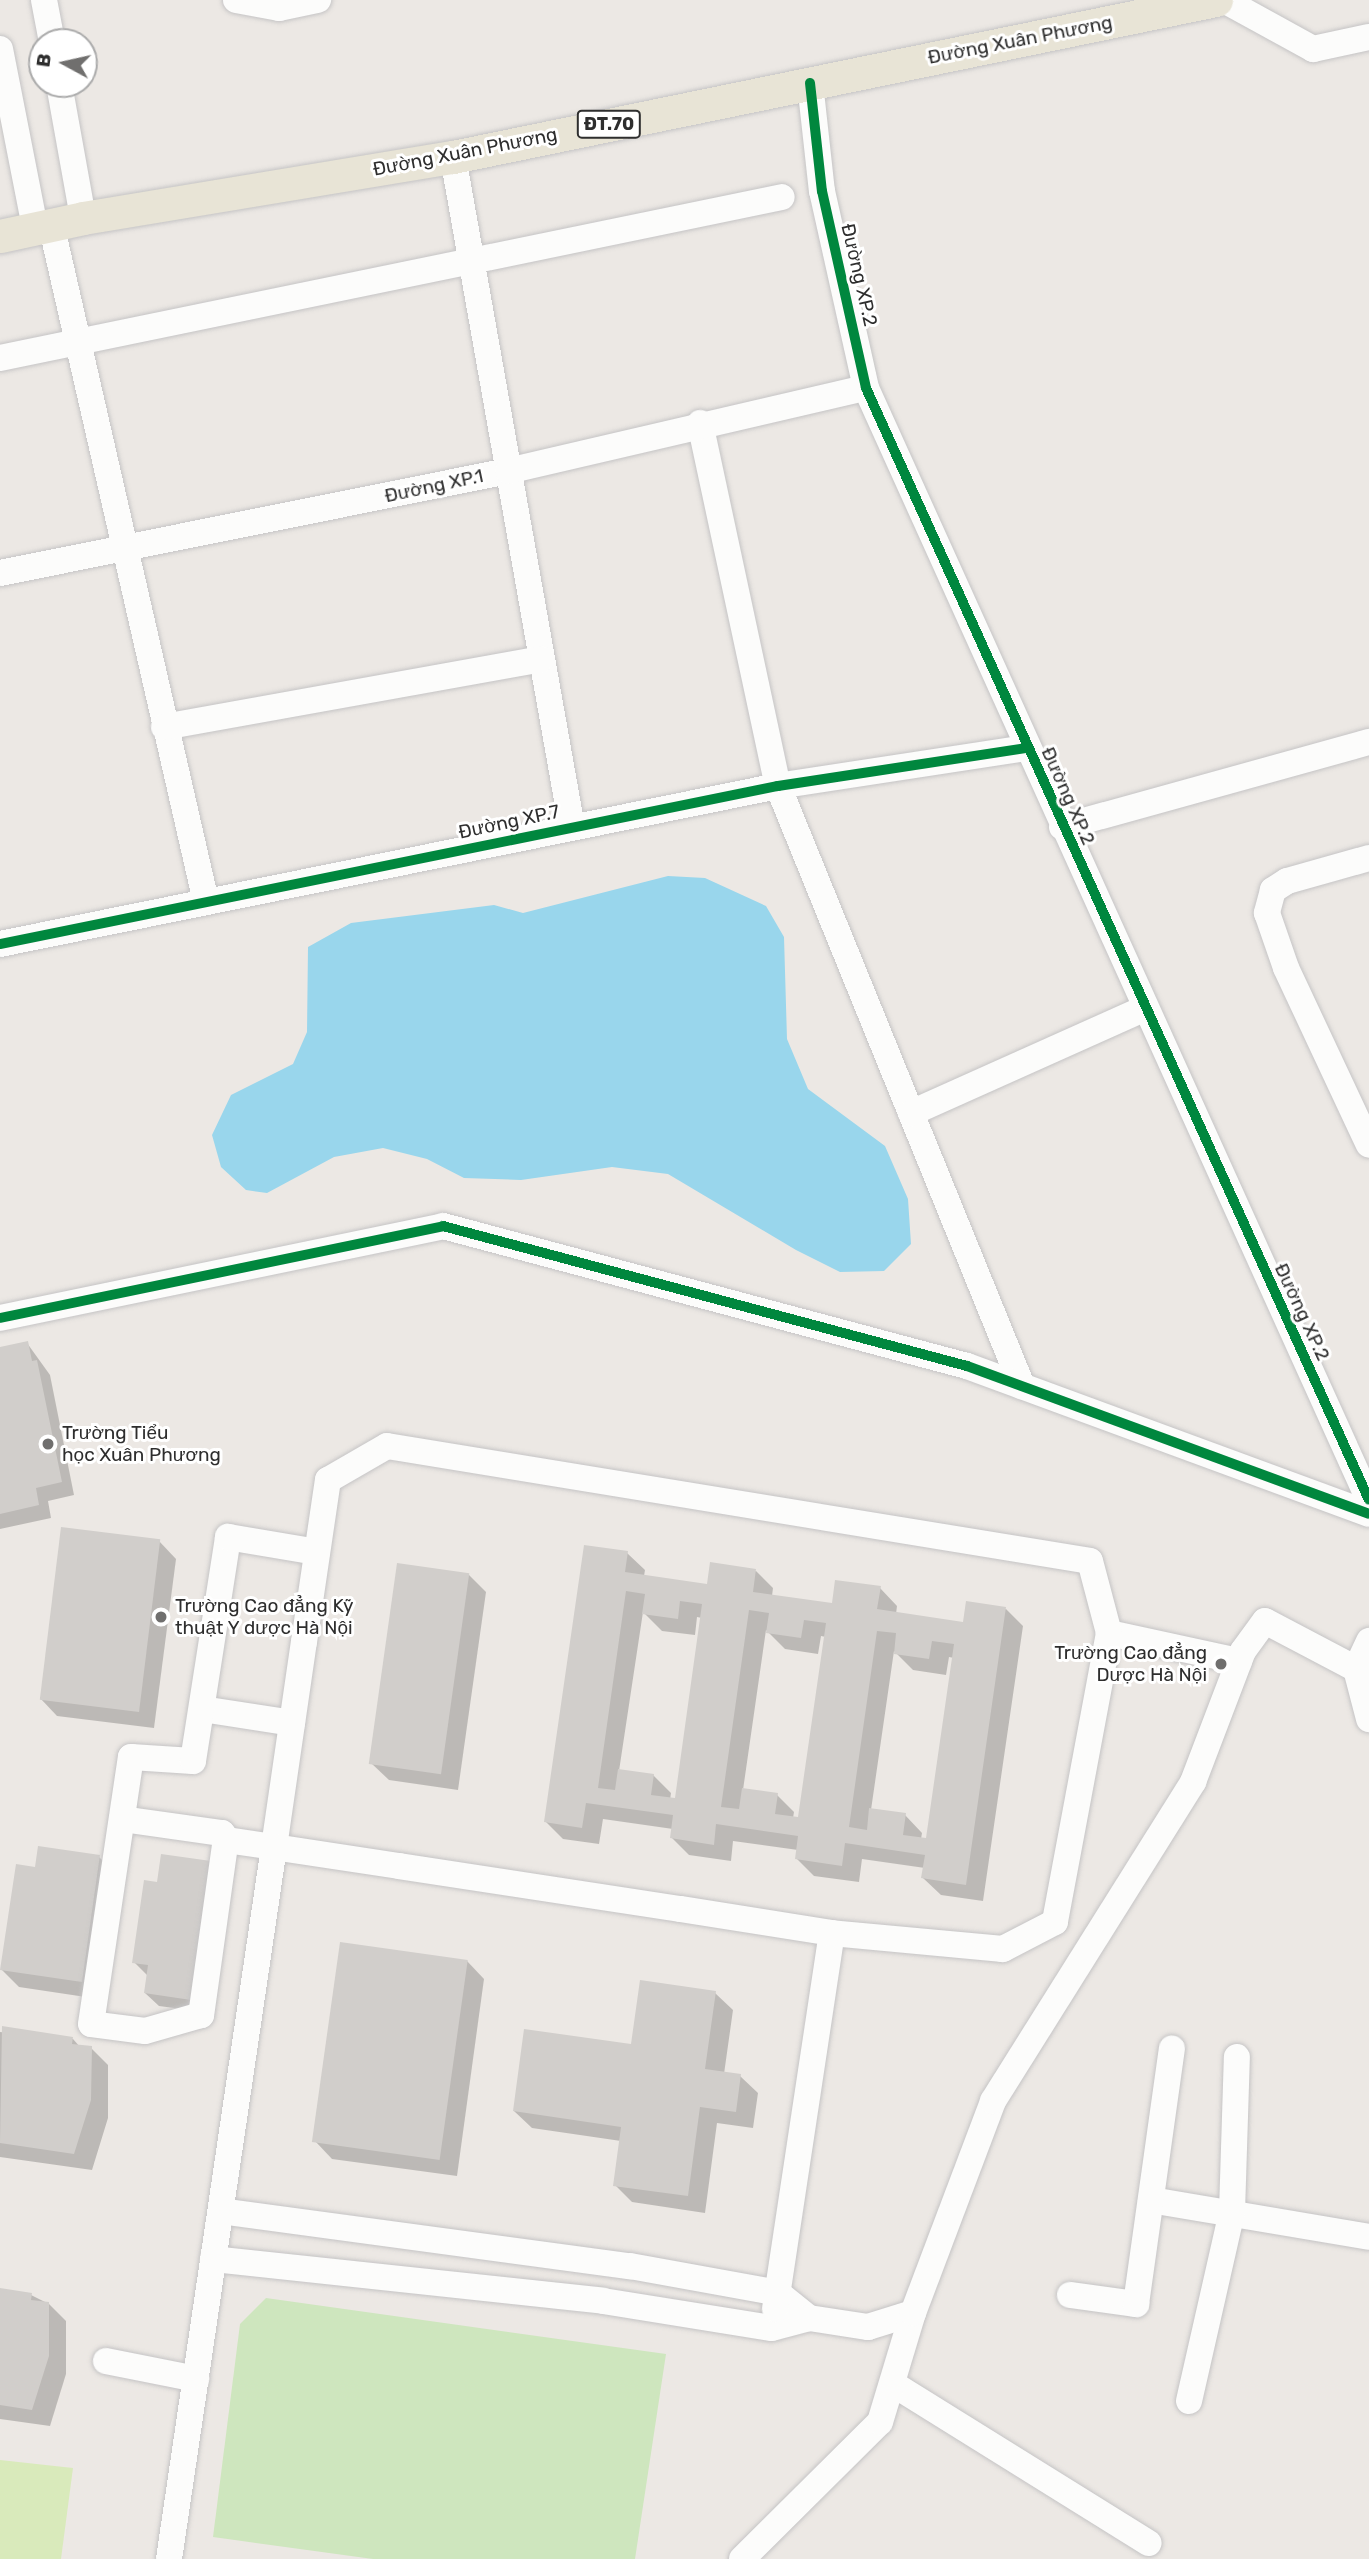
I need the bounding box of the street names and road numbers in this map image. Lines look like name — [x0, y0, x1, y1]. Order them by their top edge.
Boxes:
street label: Đường Xuân Phương — [926, 11, 1114, 69]
road number: ĐT.70 — [576, 110, 642, 139]
street label: Đường Xuân Phương — [371, 123, 559, 181]
street label: Đường XP.2 — [836, 221, 882, 329]
street label: Đường XP.1 — [383, 464, 485, 508]
street label: Đường XP.2 — [1036, 744, 1100, 848]
street label: Đường XP.7 — [456, 800, 562, 844]
street label: Đường XP.2 — [1270, 1260, 1334, 1364]

